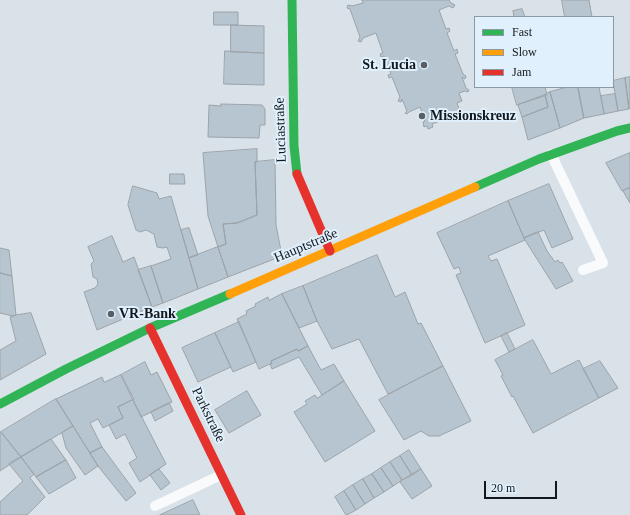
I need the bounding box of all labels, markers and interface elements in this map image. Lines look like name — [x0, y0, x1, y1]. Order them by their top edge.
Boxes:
legend — [474, 16, 614, 88]
text: Fast — [512, 25, 532, 39]
text: Slow — [512, 45, 537, 59]
place label: St. Lucia — [362, 57, 416, 73]
marker: St. Lucia — [419, 60, 429, 70]
text: Jam — [512, 65, 531, 79]
street label: Luciastraße — [271, 97, 291, 163]
place label: Missionskreuz — [430, 108, 516, 124]
marker: Missionskreuz — [417, 111, 427, 121]
street label: Hauptstraße — [272, 225, 340, 267]
place label: VR-Bank — [119, 306, 176, 322]
marker: VR-Bank — [106, 309, 116, 319]
street label: Parkstraße — [187, 385, 229, 445]
scale bar — [486, 473, 559, 499]
text: 20 m — [491, 481, 515, 495]

